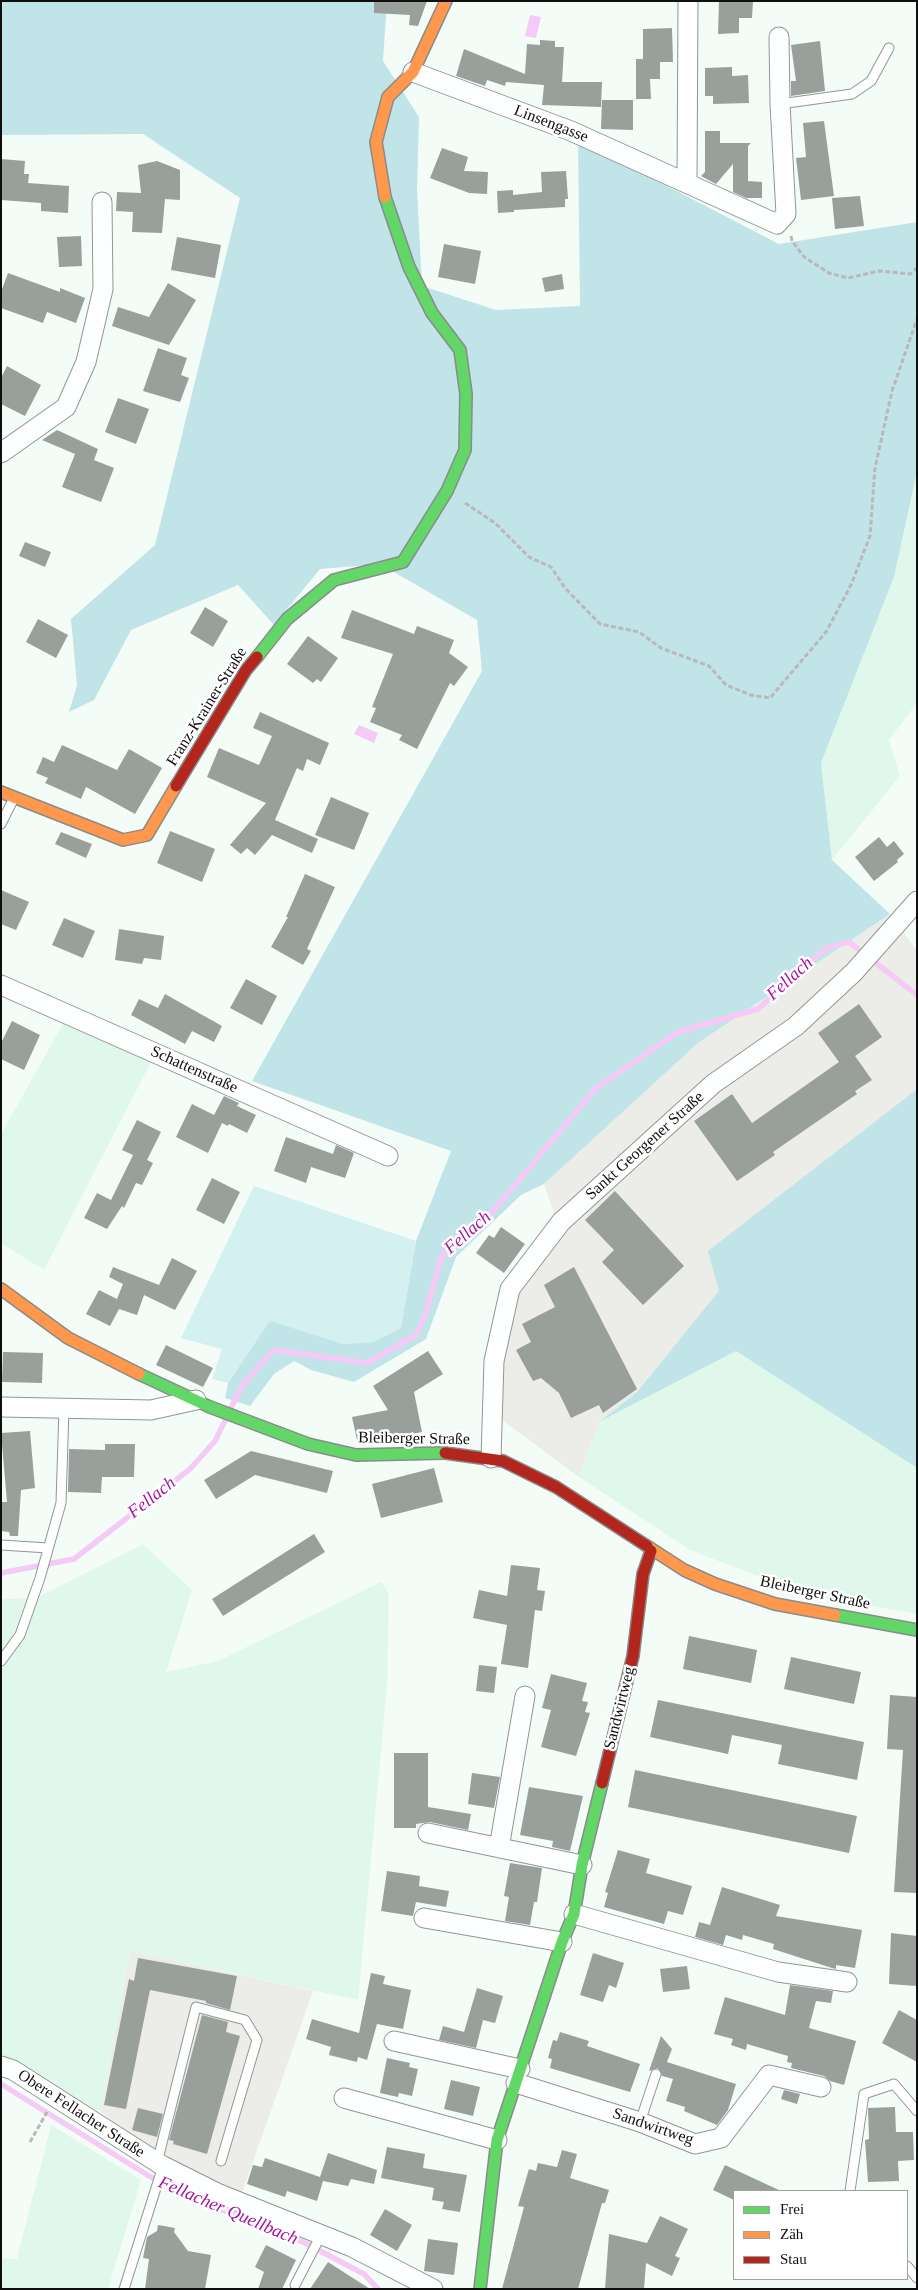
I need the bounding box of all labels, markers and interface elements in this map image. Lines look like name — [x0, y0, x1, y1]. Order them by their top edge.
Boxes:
street label: Linsengasse — [511, 101, 591, 147]
street label: Franz-Krainer-Straße — [163, 644, 251, 770]
water label: Fellach — [762, 953, 818, 1005]
street label: Schattenstraße — [147, 1042, 241, 1098]
street label: Sankt Georgener Straße — [582, 1088, 708, 1204]
water label: Fellach — [440, 1207, 496, 1259]
street label: Bleiberger Straße — [358, 1428, 470, 1450]
water label: Fellach — [124, 1473, 180, 1523]
street label: Bleiberger Straße — [758, 1572, 872, 1614]
street label: Sandwirtweg — [600, 1665, 640, 1751]
street label: Obere Fellacher Straße — [14, 2066, 148, 2162]
street label: Sandwirtweg — [610, 2104, 696, 2150]
water label: Fellacher Quellbach — [155, 2172, 301, 2250]
legend — [733, 2190, 908, 2280]
text: Frei — [780, 2201, 804, 2217]
text: Zäh — [780, 2226, 803, 2242]
text: Stau — [780, 2251, 807, 2267]

